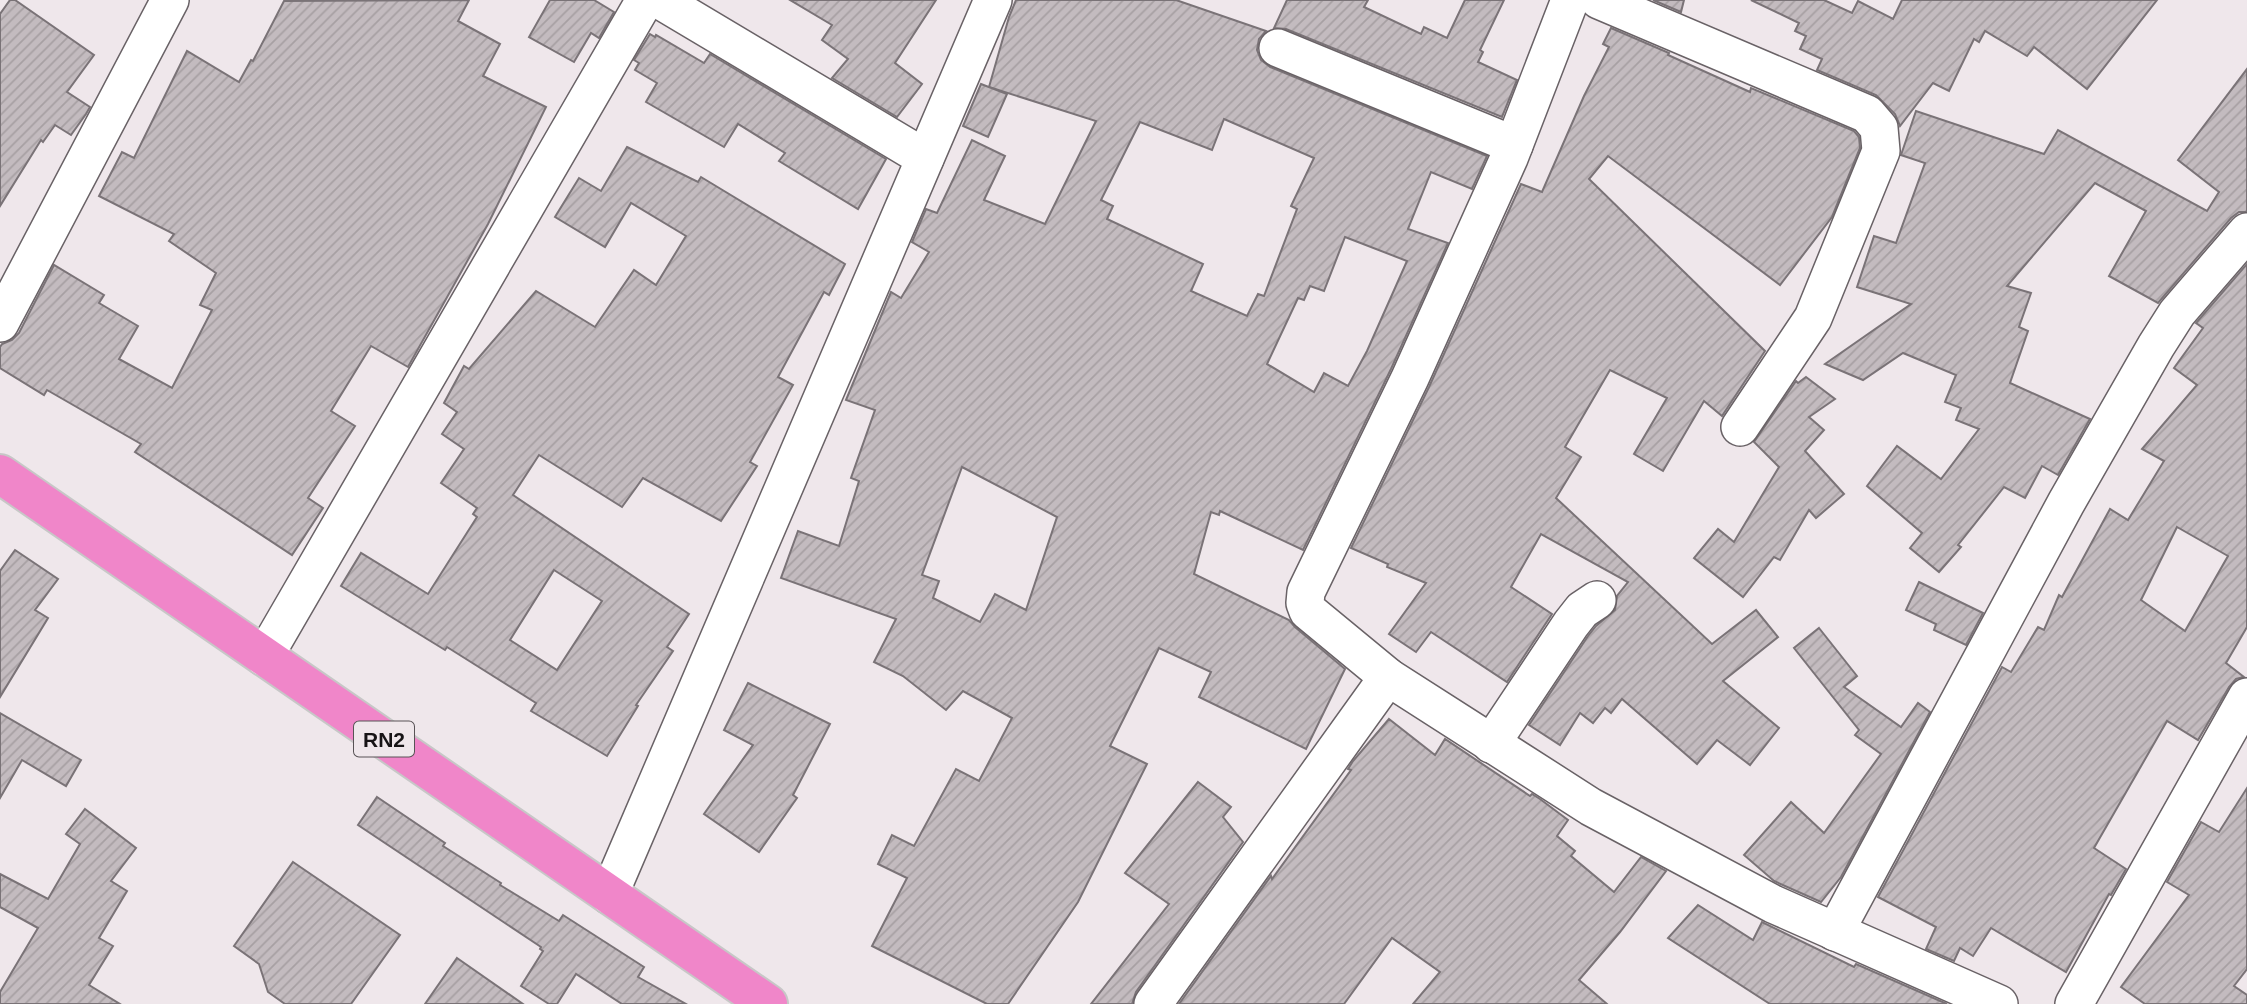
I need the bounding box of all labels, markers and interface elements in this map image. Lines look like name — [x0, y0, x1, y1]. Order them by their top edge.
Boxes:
road number: RN2 — [354, 722, 414, 756]

